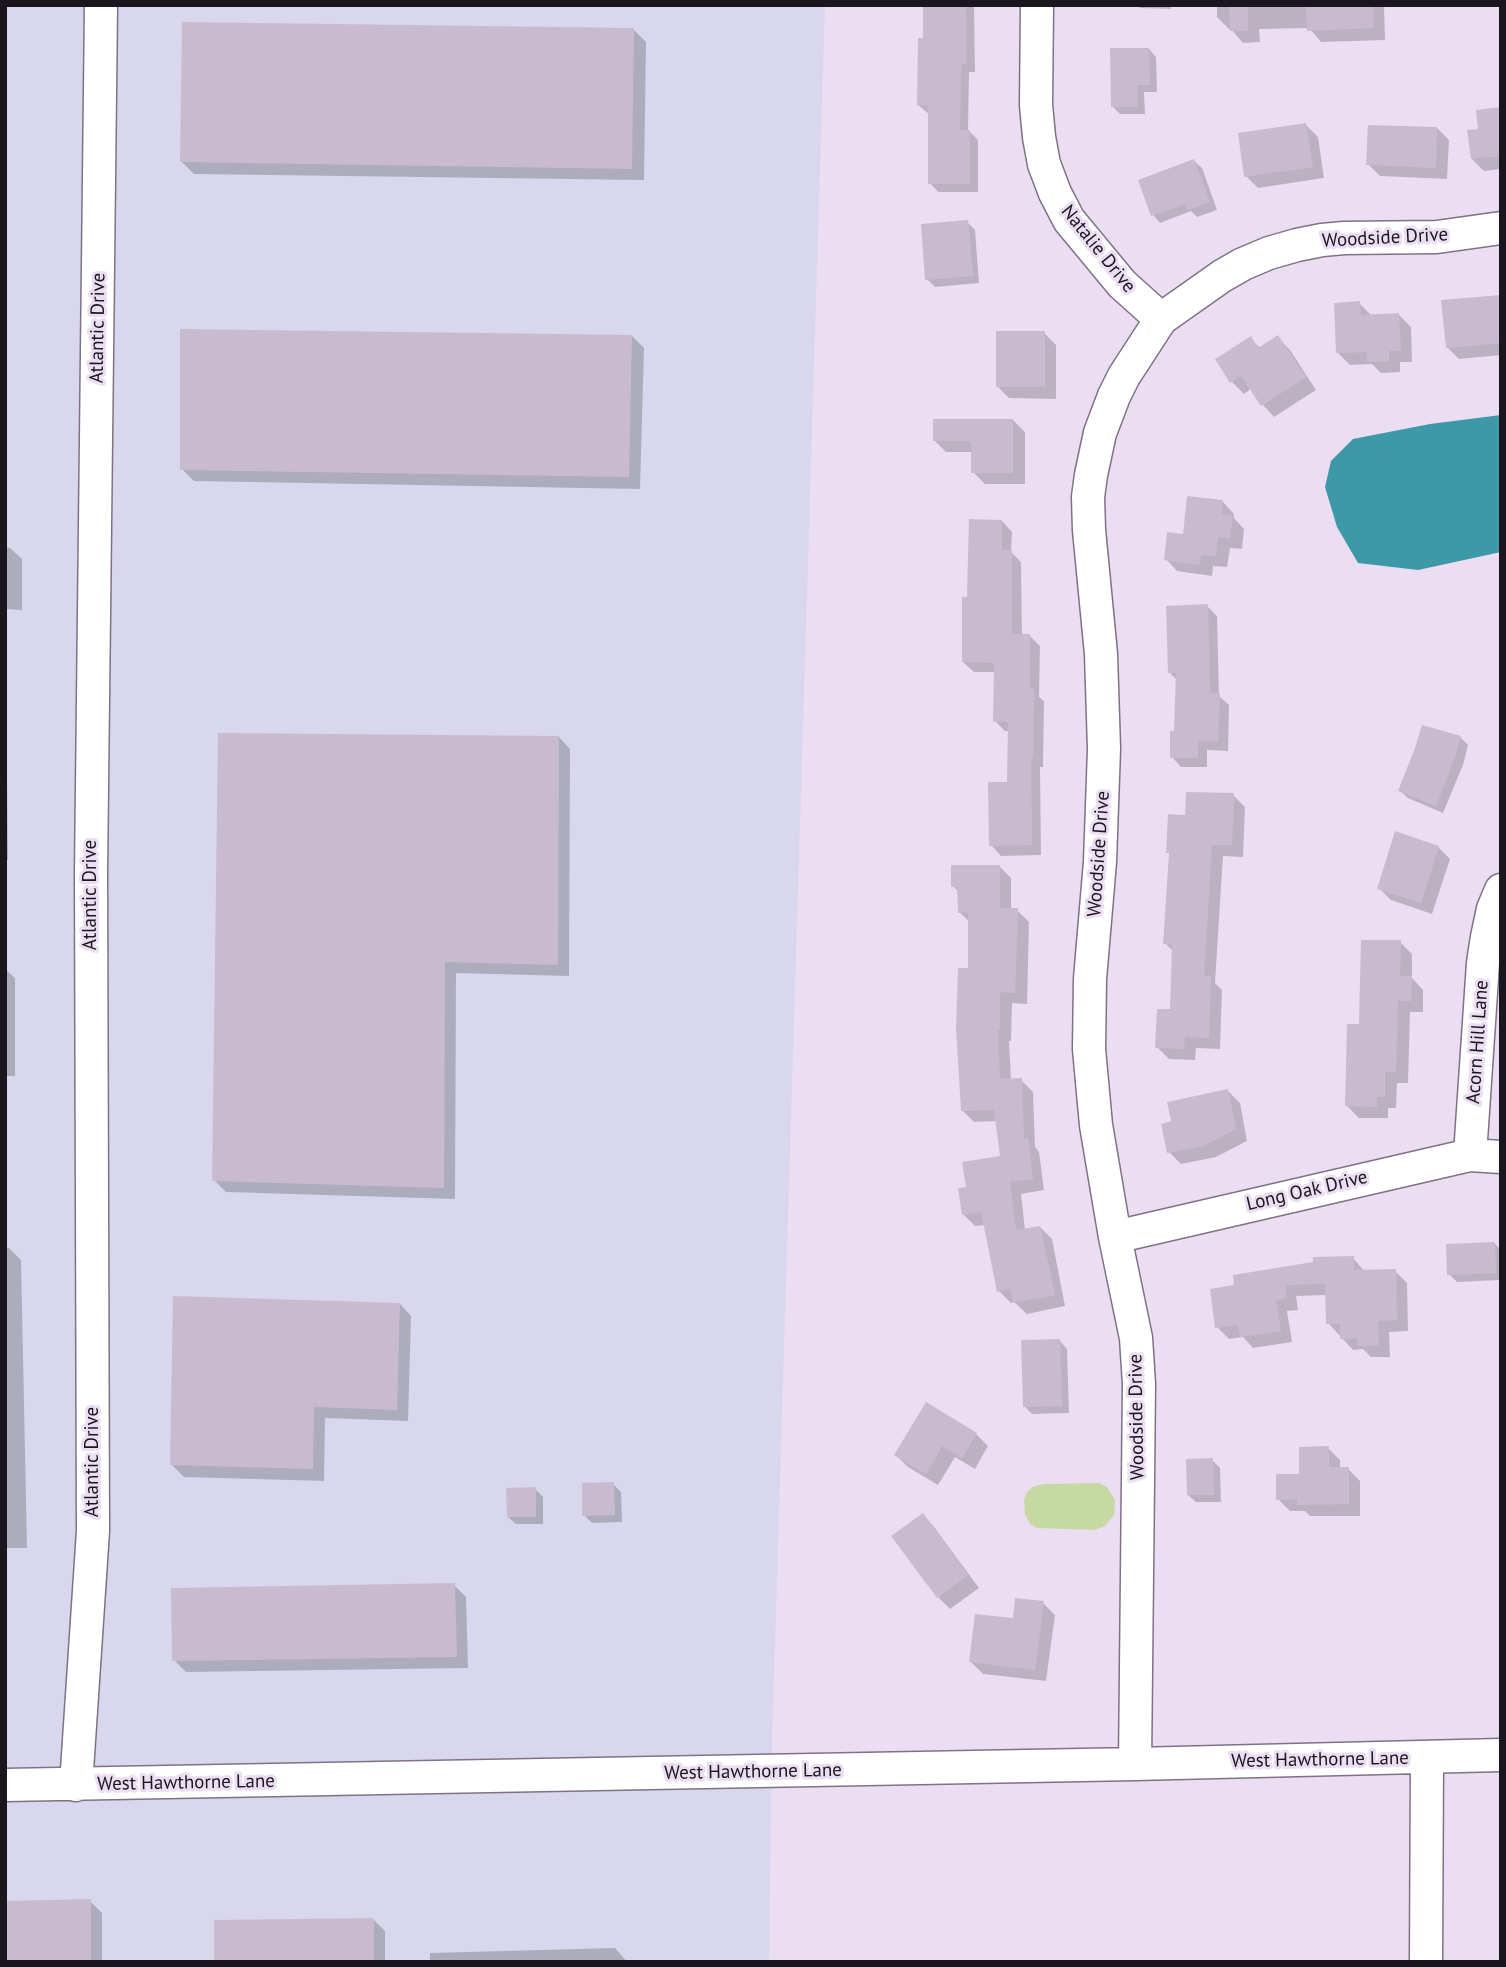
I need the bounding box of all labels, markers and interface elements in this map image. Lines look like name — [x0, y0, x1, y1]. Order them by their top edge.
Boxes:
street label: Natalie Drive — [1056, 201, 1140, 297]
street label: Woodside Drive — [1321, 223, 1449, 253]
street label: Atlantic Drive — [86, 273, 110, 383]
street label: Woodside Drive — [1083, 790, 1115, 918]
street label: Atlantic Drive — [80, 840, 102, 950]
street label: Acorn Hill Lane — [1462, 979, 1494, 1105]
street label: Long Oak Drive — [1244, 1166, 1370, 1216]
street label: Woodside Drive — [1125, 1354, 1149, 1480]
street label: Atlantic Drive — [82, 1407, 104, 1517]
street label: West Hawthorne Lane — [1231, 1747, 1409, 1773]
street label: West Hawthorne Lane — [664, 1759, 842, 1785]
street label: West Hawthorne Lane — [97, 1770, 275, 1796]

